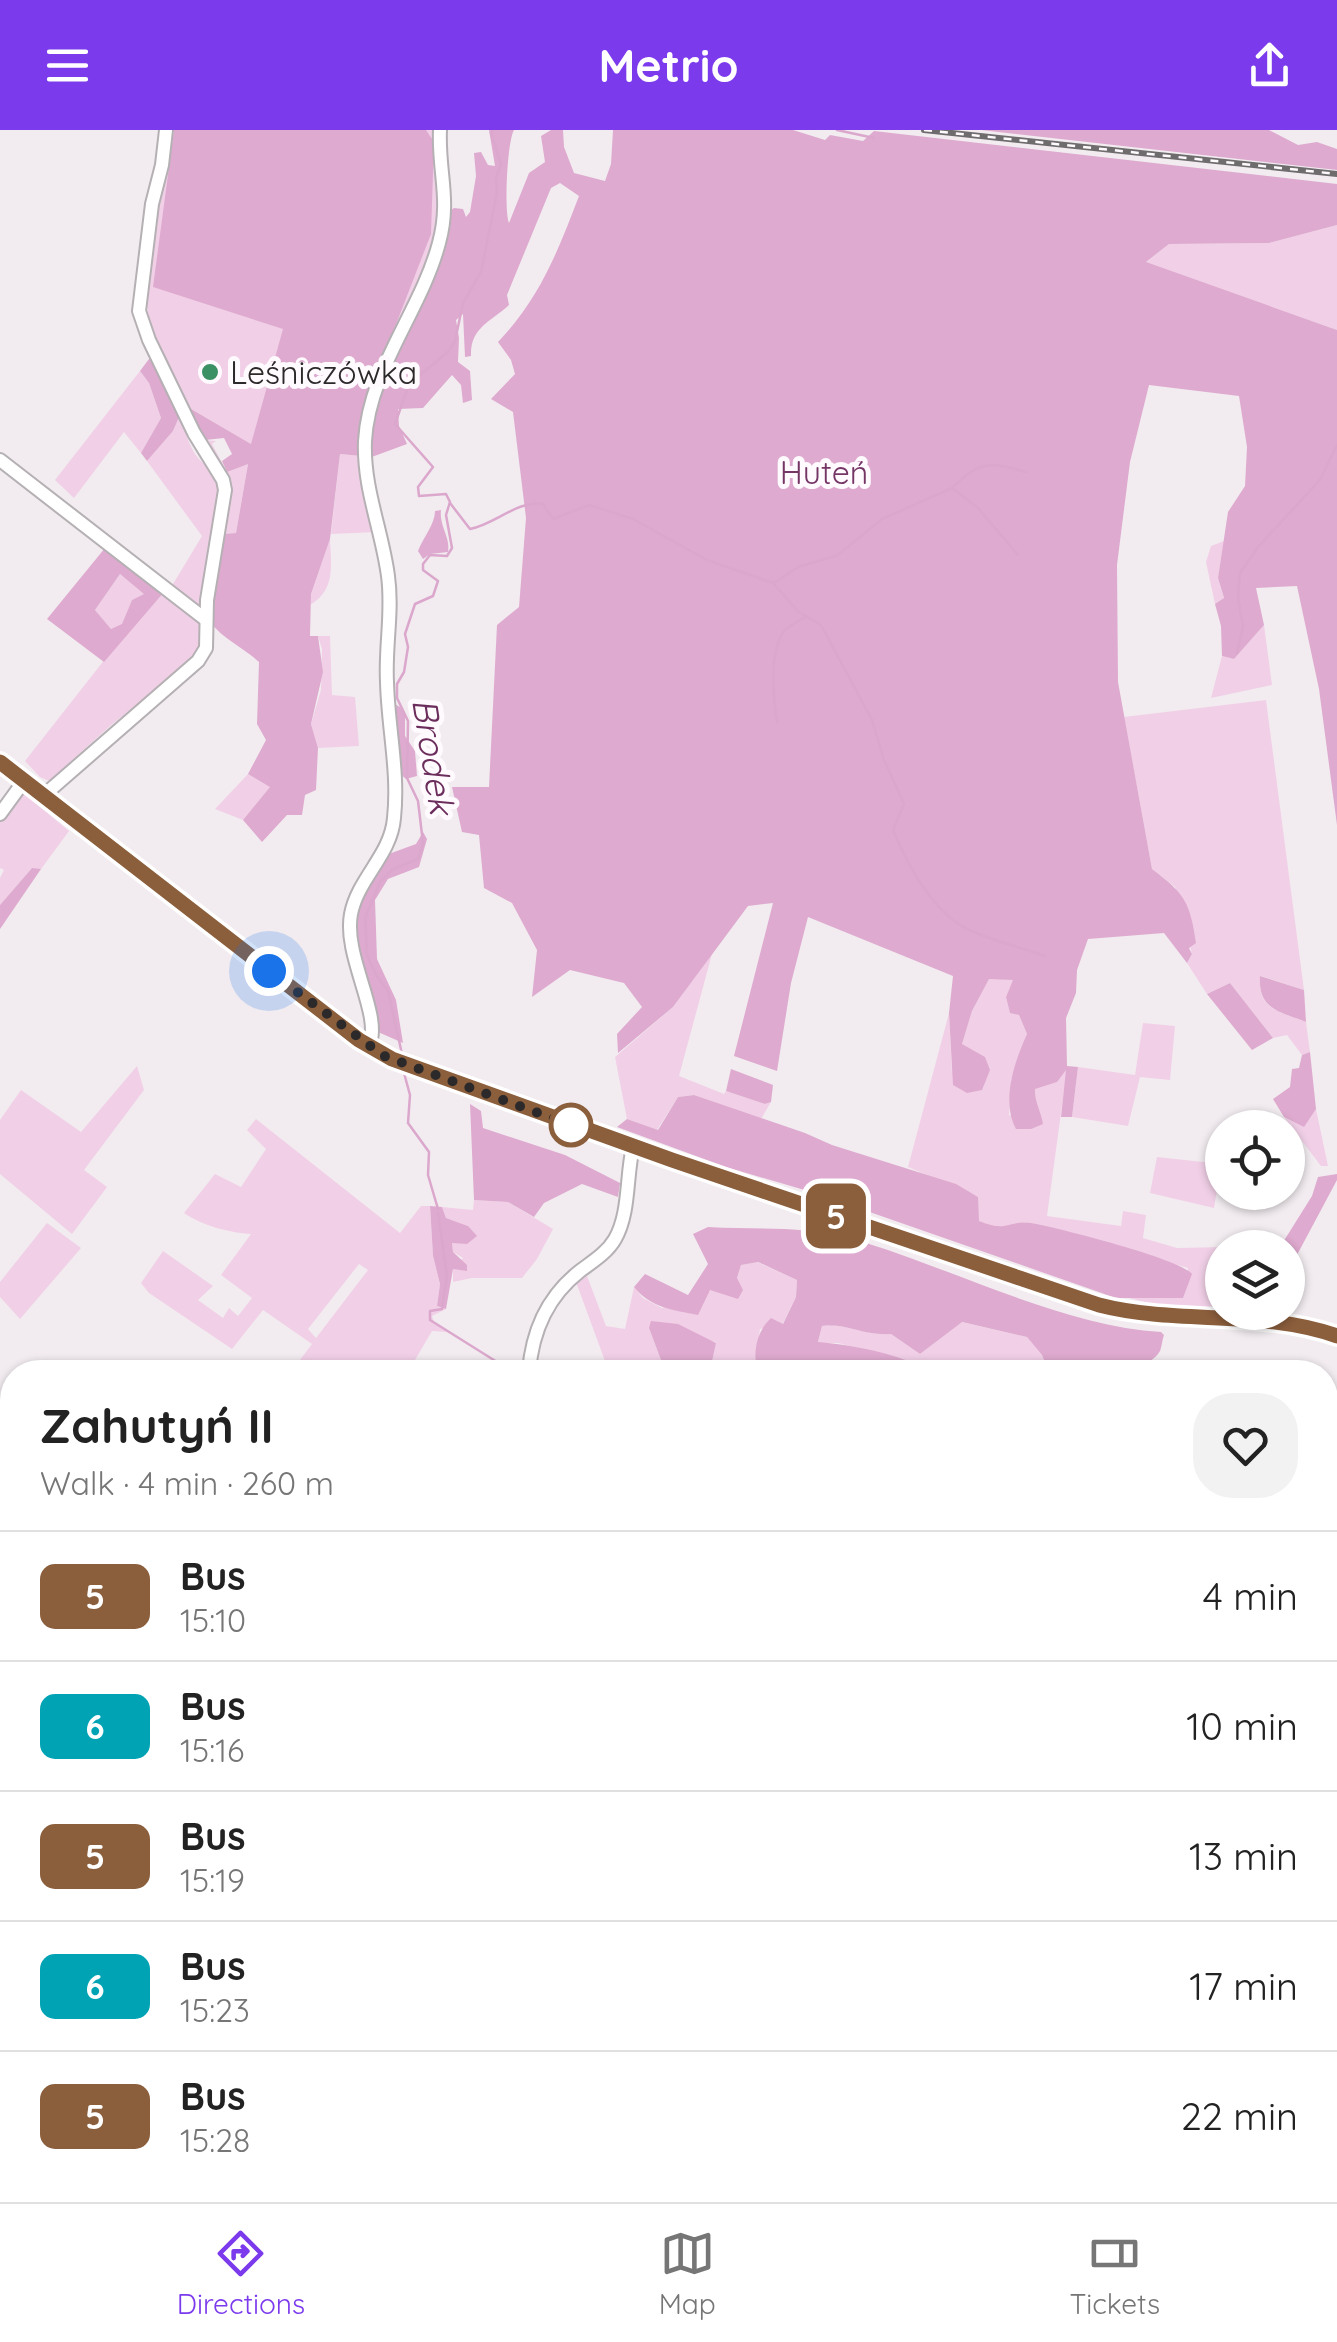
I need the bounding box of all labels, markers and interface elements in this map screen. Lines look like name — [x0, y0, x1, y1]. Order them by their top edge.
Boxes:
text: Metrio — [598, 37, 739, 93]
icon: menu — [40, 38, 95, 93]
icon: share — [1242, 38, 1297, 93]
place label: Leśniczówka — [230, 352, 417, 392]
marker: Leśniczówka — [199, 361, 221, 383]
park label: Huteń — [780, 452, 868, 492]
water label: Brodek — [403, 695, 465, 820]
your location — [244, 946, 294, 996]
unlabelled marker — [550, 1104, 592, 1146]
map controls — [1205, 1110, 1305, 1330]
button: locate — [1205, 1110, 1305, 1210]
line badge: 5 — [804, 1184, 868, 1248]
text: 5 — [826, 1194, 846, 1238]
button: layers — [1205, 1230, 1305, 1330]
button: heart — [1193, 1393, 1298, 1498]
text: Zahutyń II — [40, 1395, 274, 1455]
text: Walk · 4 min · 260 m — [40, 1463, 334, 1503]
text: Bus — [180, 1552, 246, 1600]
text: 4 min — [1203, 1572, 1298, 1620]
text: 5 — [85, 1574, 105, 1618]
text: 15:10 — [180, 1600, 246, 1640]
text: Bus — [180, 1682, 246, 1730]
text: 10 min — [1186, 1702, 1298, 1750]
text: 6 — [85, 1704, 105, 1748]
text: 15:16 — [180, 1730, 244, 1770]
text: Bus — [180, 1812, 246, 1860]
text: 13 min — [1189, 1832, 1298, 1880]
text: 5 — [85, 1834, 105, 1878]
text: 15:19 — [180, 1860, 245, 1900]
text: Bus — [180, 1942, 246, 1990]
text: 17 min — [1189, 1962, 1298, 2010]
text: 6 — [85, 1964, 105, 2008]
text: 15:23 — [180, 1990, 250, 2030]
text: Bus — [180, 2072, 246, 2120]
text: 22 min — [1181, 2092, 1298, 2140]
text: 5 — [85, 2094, 105, 2138]
text: 15:28 — [180, 2120, 250, 2160]
tab: Directions — [177, 2226, 305, 2321]
tab: Map — [659, 2226, 716, 2321]
tab: Tickets — [1069, 2226, 1160, 2321]

